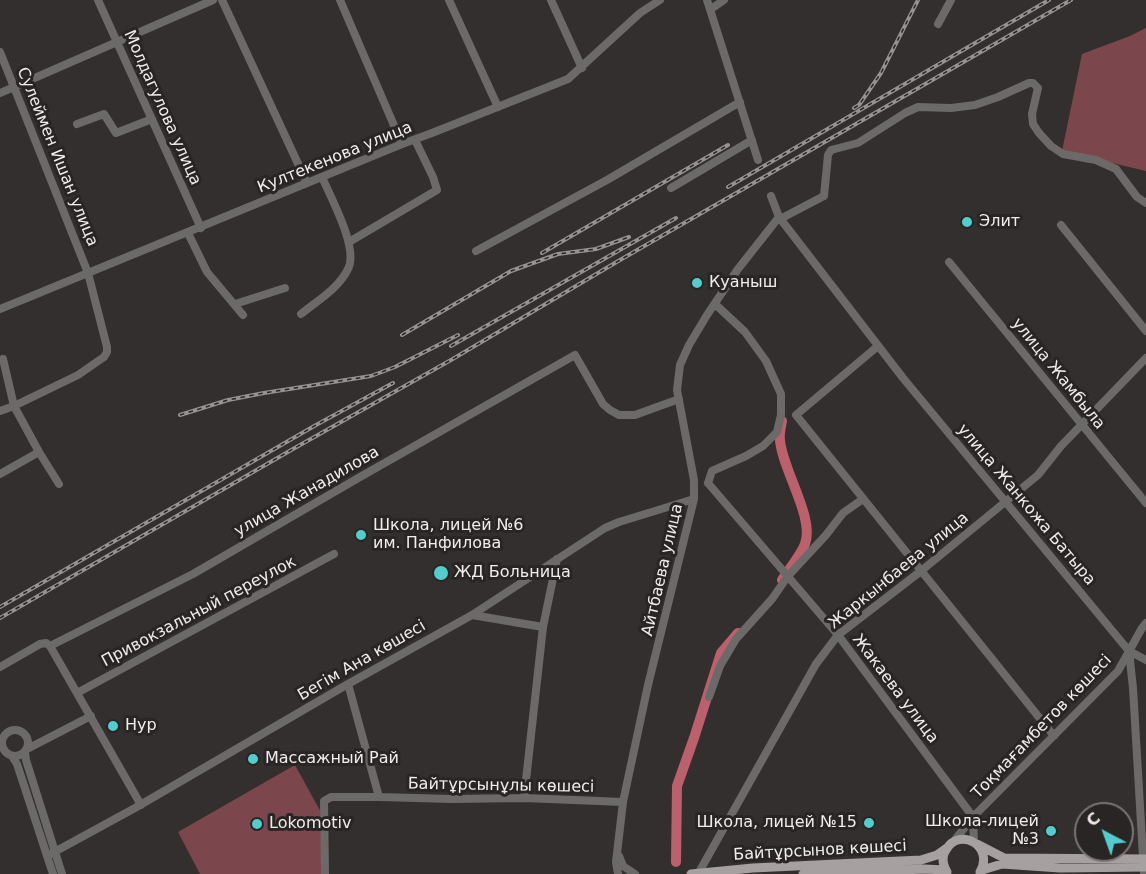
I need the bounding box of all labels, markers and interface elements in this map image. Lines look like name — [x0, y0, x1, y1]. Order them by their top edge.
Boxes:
street label: Молдагулова улица — [119, 28, 205, 188]
street label: Сулеймен Ишан улица — [12, 65, 102, 249]
street label: Култекенова улица — [255, 118, 415, 198]
place label: Элит — [979, 212, 1020, 232]
marker: Элит — [960, 215, 974, 229]
place label: Куаныш — [709, 273, 777, 293]
marker: Куаныш — [690, 276, 704, 290]
street label: улица Жамбыла — [1007, 315, 1109, 433]
street label: улица Жанкожа Батыра — [953, 420, 1099, 590]
street label: улица Жанадилова — [231, 443, 383, 541]
street label: Айтбаева улица — [638, 502, 688, 638]
street label: Жаркынбаева улица — [825, 509, 973, 633]
place label: Школа, лицей №6 им. Панфилова — [373, 516, 523, 554]
marker: Школа, лицей №6 им. Панфилова — [354, 528, 368, 542]
street label: Привокзальный переулок — [98, 552, 300, 672]
place label: ЖД Больница — [454, 563, 571, 583]
marker: ЖД Больница — [432, 564, 450, 582]
street label: Бегім Ана көшесі — [295, 617, 429, 705]
street label: Жакаева улица — [848, 631, 942, 747]
street label: Тоқмағамбетов көшесі — [968, 651, 1116, 803]
place label: Нур — [125, 716, 157, 736]
marker: Нур — [106, 719, 120, 733]
place label: Массажный Рай — [265, 749, 399, 769]
marker: Массажный Рай — [246, 752, 260, 766]
street label: Байтұрсынұлы көшесі — [408, 775, 594, 797]
north arrow — [1074, 802, 1134, 862]
text: С — [1083, 809, 1104, 831]
place label: Школа-лицей №3 — [925, 812, 1039, 850]
place label: Школа, лицей №15 — [696, 813, 857, 833]
place label: Lokomotiv — [269, 814, 351, 834]
marker: Школа, лицей №15 — [862, 816, 876, 830]
marker: Lokomotiv — [250, 817, 264, 831]
marker: Школа-лицей №3 — [1044, 824, 1058, 838]
street label: Байтұрсынов көшесі — [733, 837, 907, 865]

